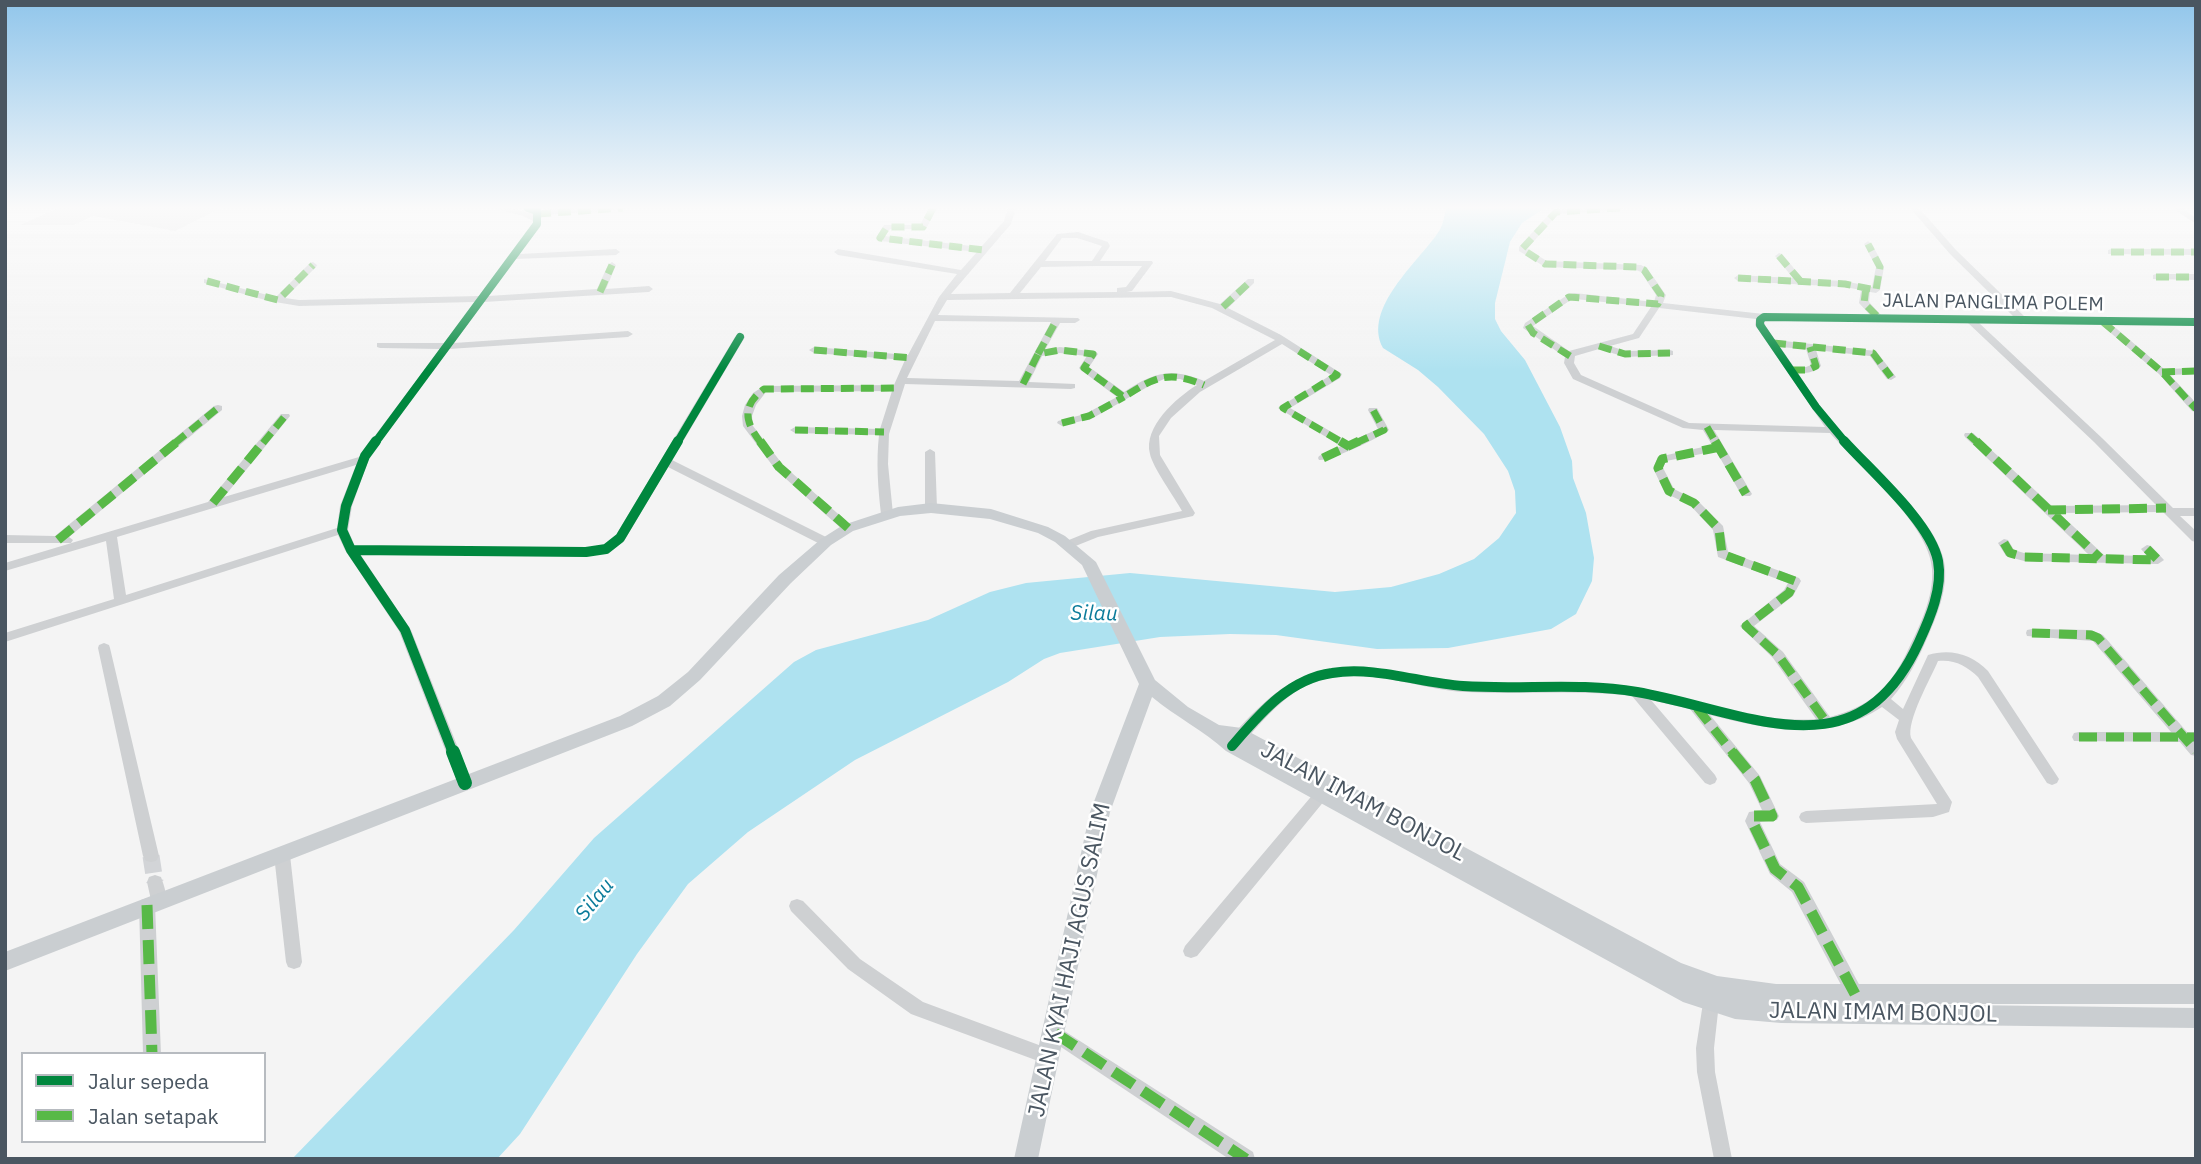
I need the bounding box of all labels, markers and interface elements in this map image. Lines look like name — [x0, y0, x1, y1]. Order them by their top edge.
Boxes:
street label: JALAN PANGLIMA POLEM — [1882, 290, 2104, 316]
water label: Silau — [1070, 601, 1118, 627]
street label: JALAN IMAM BONJOL — [1256, 736, 1470, 868]
street label: JALAN KYAI HAJI AGUS SALIM — [1023, 800, 1117, 1120]
water label: Silau — [570, 874, 620, 926]
street label: JALAN IMAM BONJOL — [1769, 997, 1997, 1029]
legend — [21, 1052, 266, 1143]
text: Jalur sepeda — [88, 1067, 209, 1095]
text: Jalan setapak — [88, 1102, 219, 1130]

